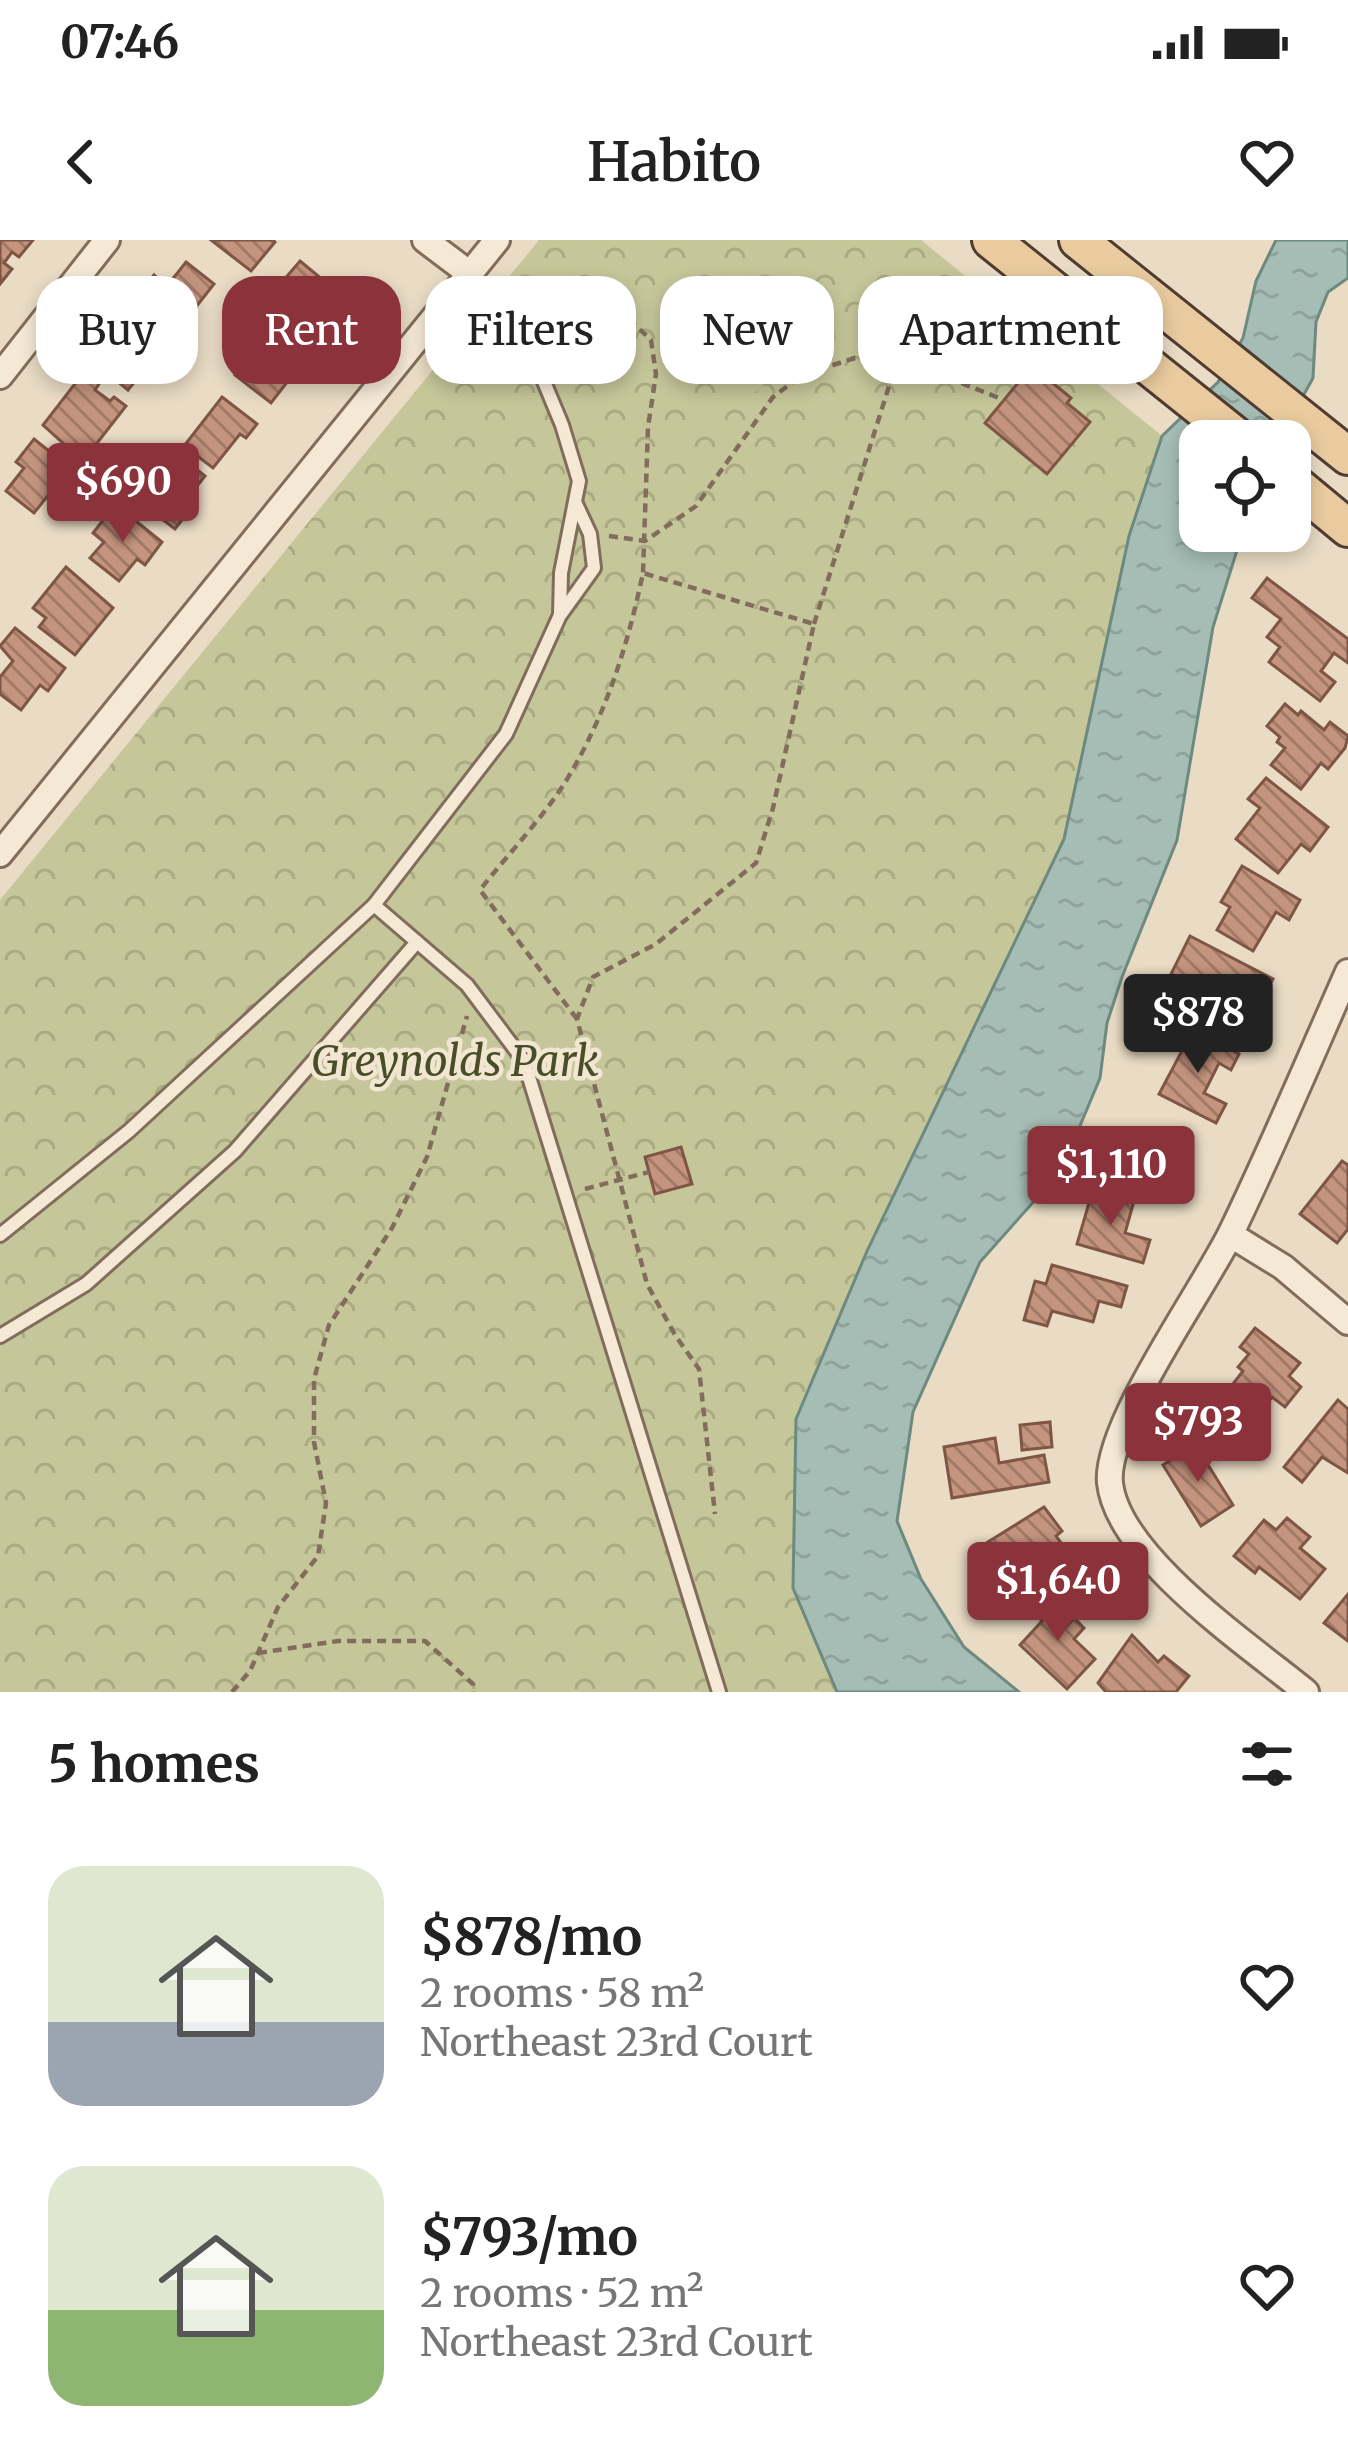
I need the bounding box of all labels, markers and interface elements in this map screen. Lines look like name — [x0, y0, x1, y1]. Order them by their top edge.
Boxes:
text: 07:46 — [60, 14, 179, 70]
text: Habito — [587, 128, 761, 196]
icon: back — [48, 129, 114, 195]
icon: heart — [1234, 129, 1300, 195]
chip: Buy — [36, 276, 198, 384]
chip: Rent — [222, 276, 401, 384]
chip: Filters — [425, 276, 636, 384]
chip: New — [660, 276, 834, 384]
chip: Apartment — [858, 276, 1163, 384]
map controls — [1179, 420, 1311, 552]
button: locate — [1179, 420, 1311, 552]
pin: $690 — [52, 443, 194, 545]
text: $690 — [74, 457, 172, 506]
pin: $878 — [1127, 974, 1269, 1076]
text: $878 — [1151, 988, 1245, 1037]
park label: Greynolds Park — [311, 1035, 599, 1087]
pin: $1,110 — [1013, 1126, 1209, 1228]
text: $1,110 — [1055, 1140, 1167, 1189]
pin: $793 — [1127, 1383, 1269, 1485]
text: $793 — [1152, 1397, 1244, 1446]
pin: $1,640 — [960, 1542, 1156, 1644]
text: $1,640 — [994, 1556, 1122, 1605]
icon: filters — [1234, 1731, 1300, 1797]
text: 5 homes — [48, 1732, 260, 1796]
text: $878/mo — [420, 1905, 642, 1969]
icon: home — [144, 1914, 288, 2058]
icon: heart — [1234, 1953, 1300, 2019]
text: 2 rooms · 58 m² — [420, 1969, 704, 2018]
text: Northeast 23rd Court — [420, 2018, 813, 2067]
text: $793/mo — [420, 2205, 638, 2269]
icon: home — [144, 2214, 288, 2358]
icon: heart — [1234, 2253, 1300, 2319]
text: 2 rooms · 52 m² — [420, 2269, 703, 2318]
text: Northeast 23rd Court — [420, 2318, 813, 2367]

